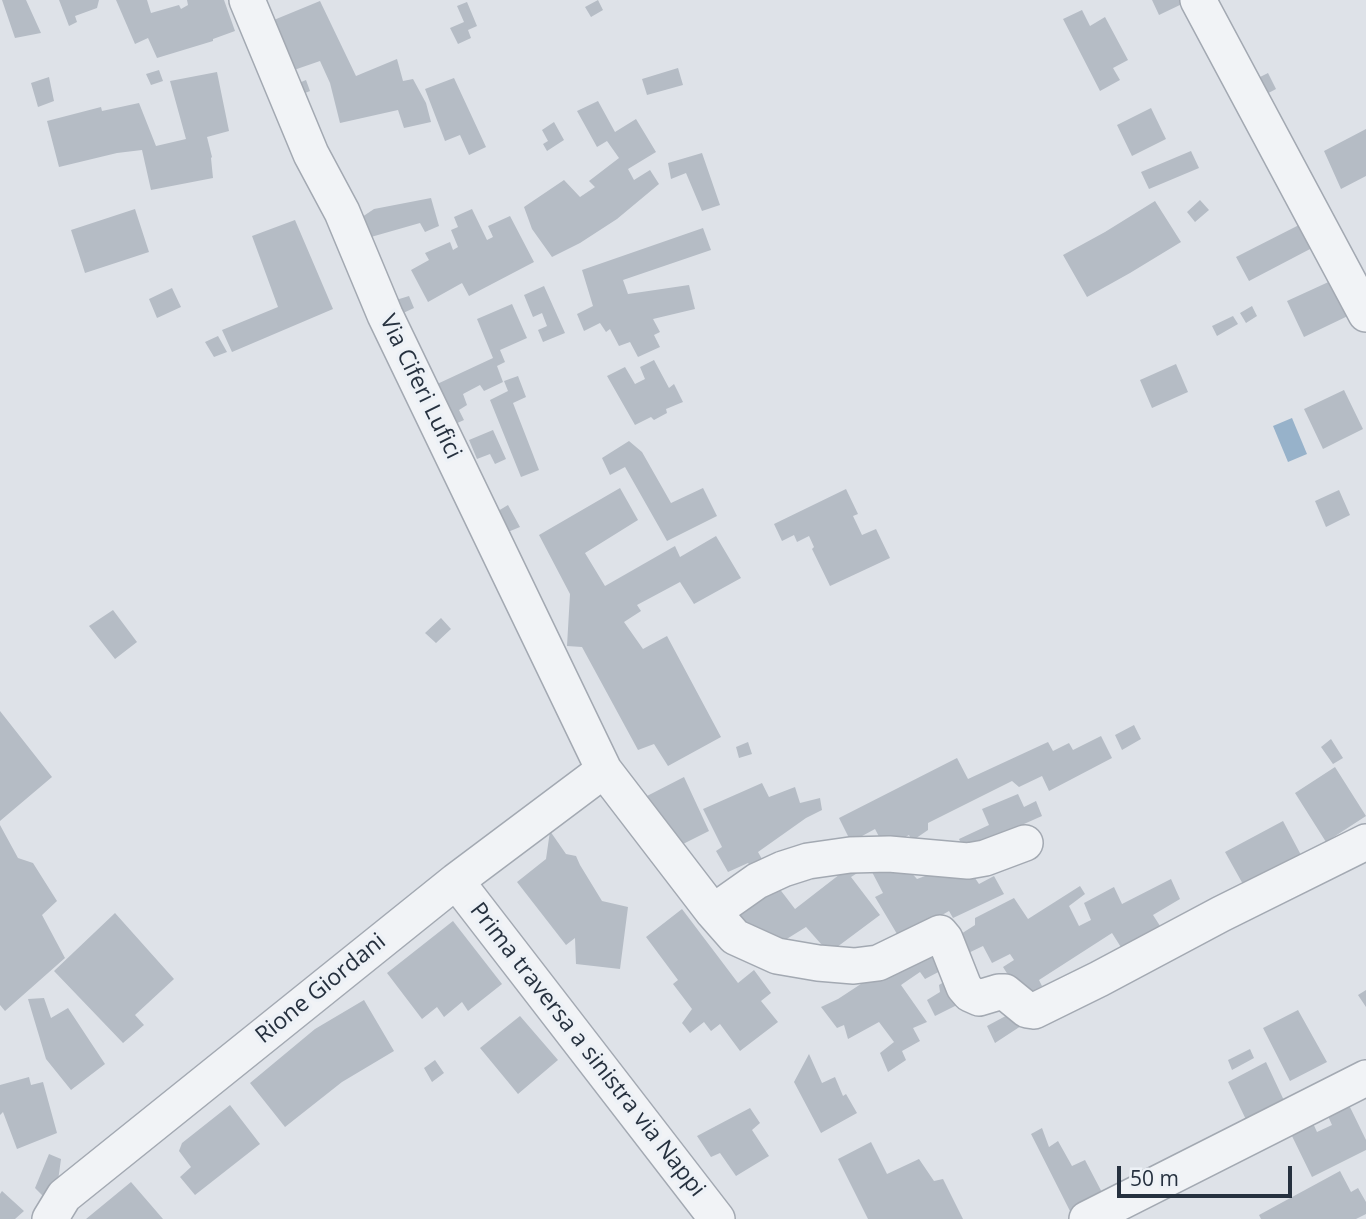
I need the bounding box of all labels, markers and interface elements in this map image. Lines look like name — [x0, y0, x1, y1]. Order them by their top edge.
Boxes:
street label: Via Ciferi Lufici — [373, 310, 467, 464]
street label: Prima traversa a sinistra via Nappi — [464, 897, 710, 1203]
street label: Rione Giordani — [250, 928, 392, 1050]
scale bar — [1121, 1152, 1296, 1196]
text: 50 m — [1130, 1164, 1179, 1192]

